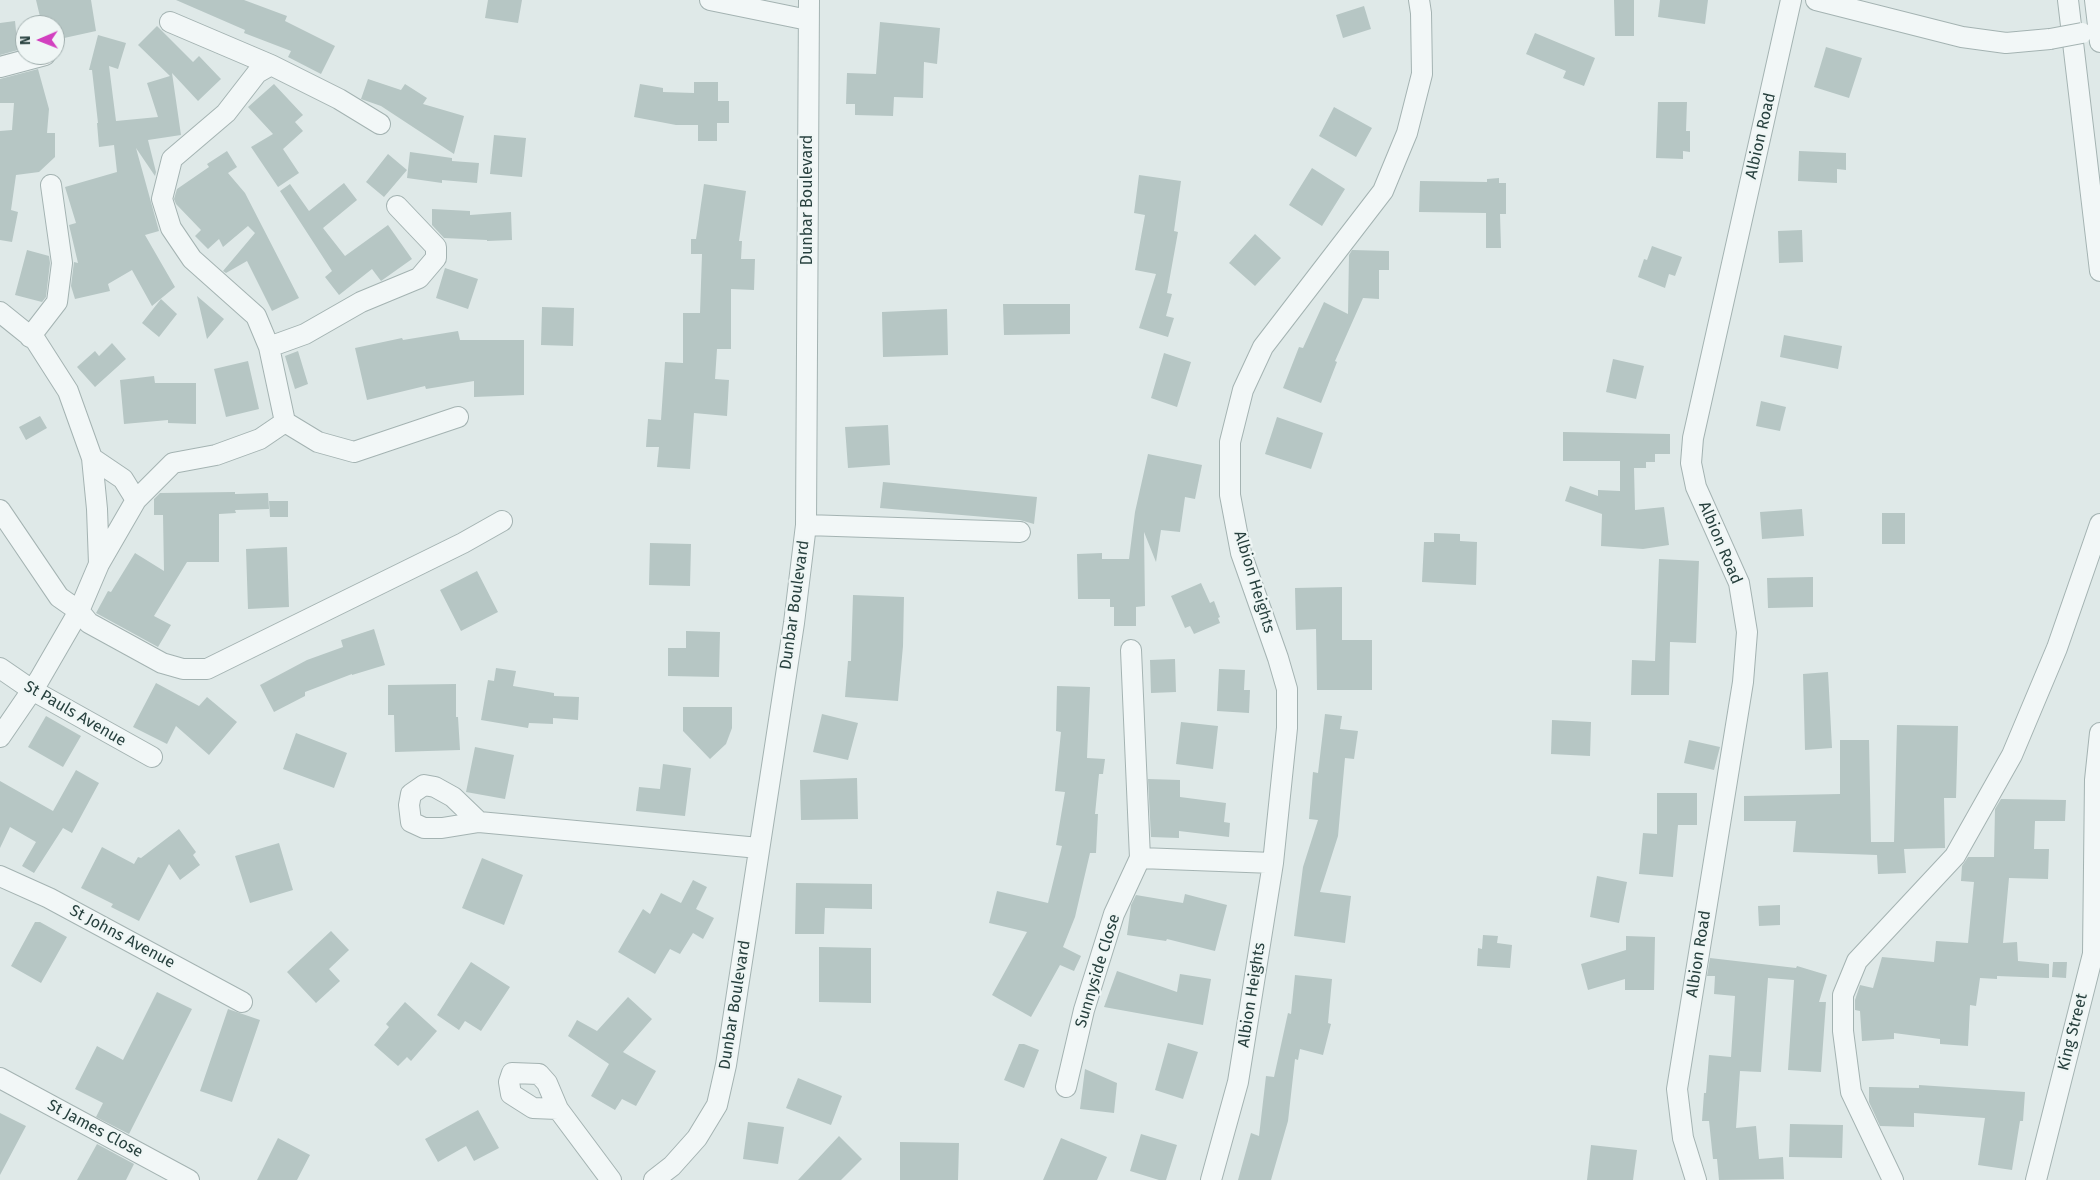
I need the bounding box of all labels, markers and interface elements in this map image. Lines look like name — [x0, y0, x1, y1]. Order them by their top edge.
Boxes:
north arrow — [15, 15, 65, 65]
text: N — [17, 35, 34, 45]
street label: Albion Road — [1742, 91, 1780, 181]
street label: Dunbar Boulevard — [798, 135, 818, 265]
street label: Albion Road — [1694, 499, 1746, 587]
street label: Albion Heights — [1229, 529, 1279, 635]
street label: Dunbar Boulevard — [776, 539, 814, 671]
street label: St Pauls Avenue — [21, 677, 129, 751]
street label: St Johns Avenue — [66, 901, 178, 973]
street label: Albion Road — [1683, 909, 1715, 999]
street label: Sunnyside Close — [1072, 912, 1124, 1030]
street label: Dunbar Boulevard — [715, 939, 755, 1071]
street label: Albion Heights — [1234, 941, 1270, 1049]
street label: King Street — [2054, 991, 2092, 1073]
street label: St James Close — [44, 1096, 146, 1162]

